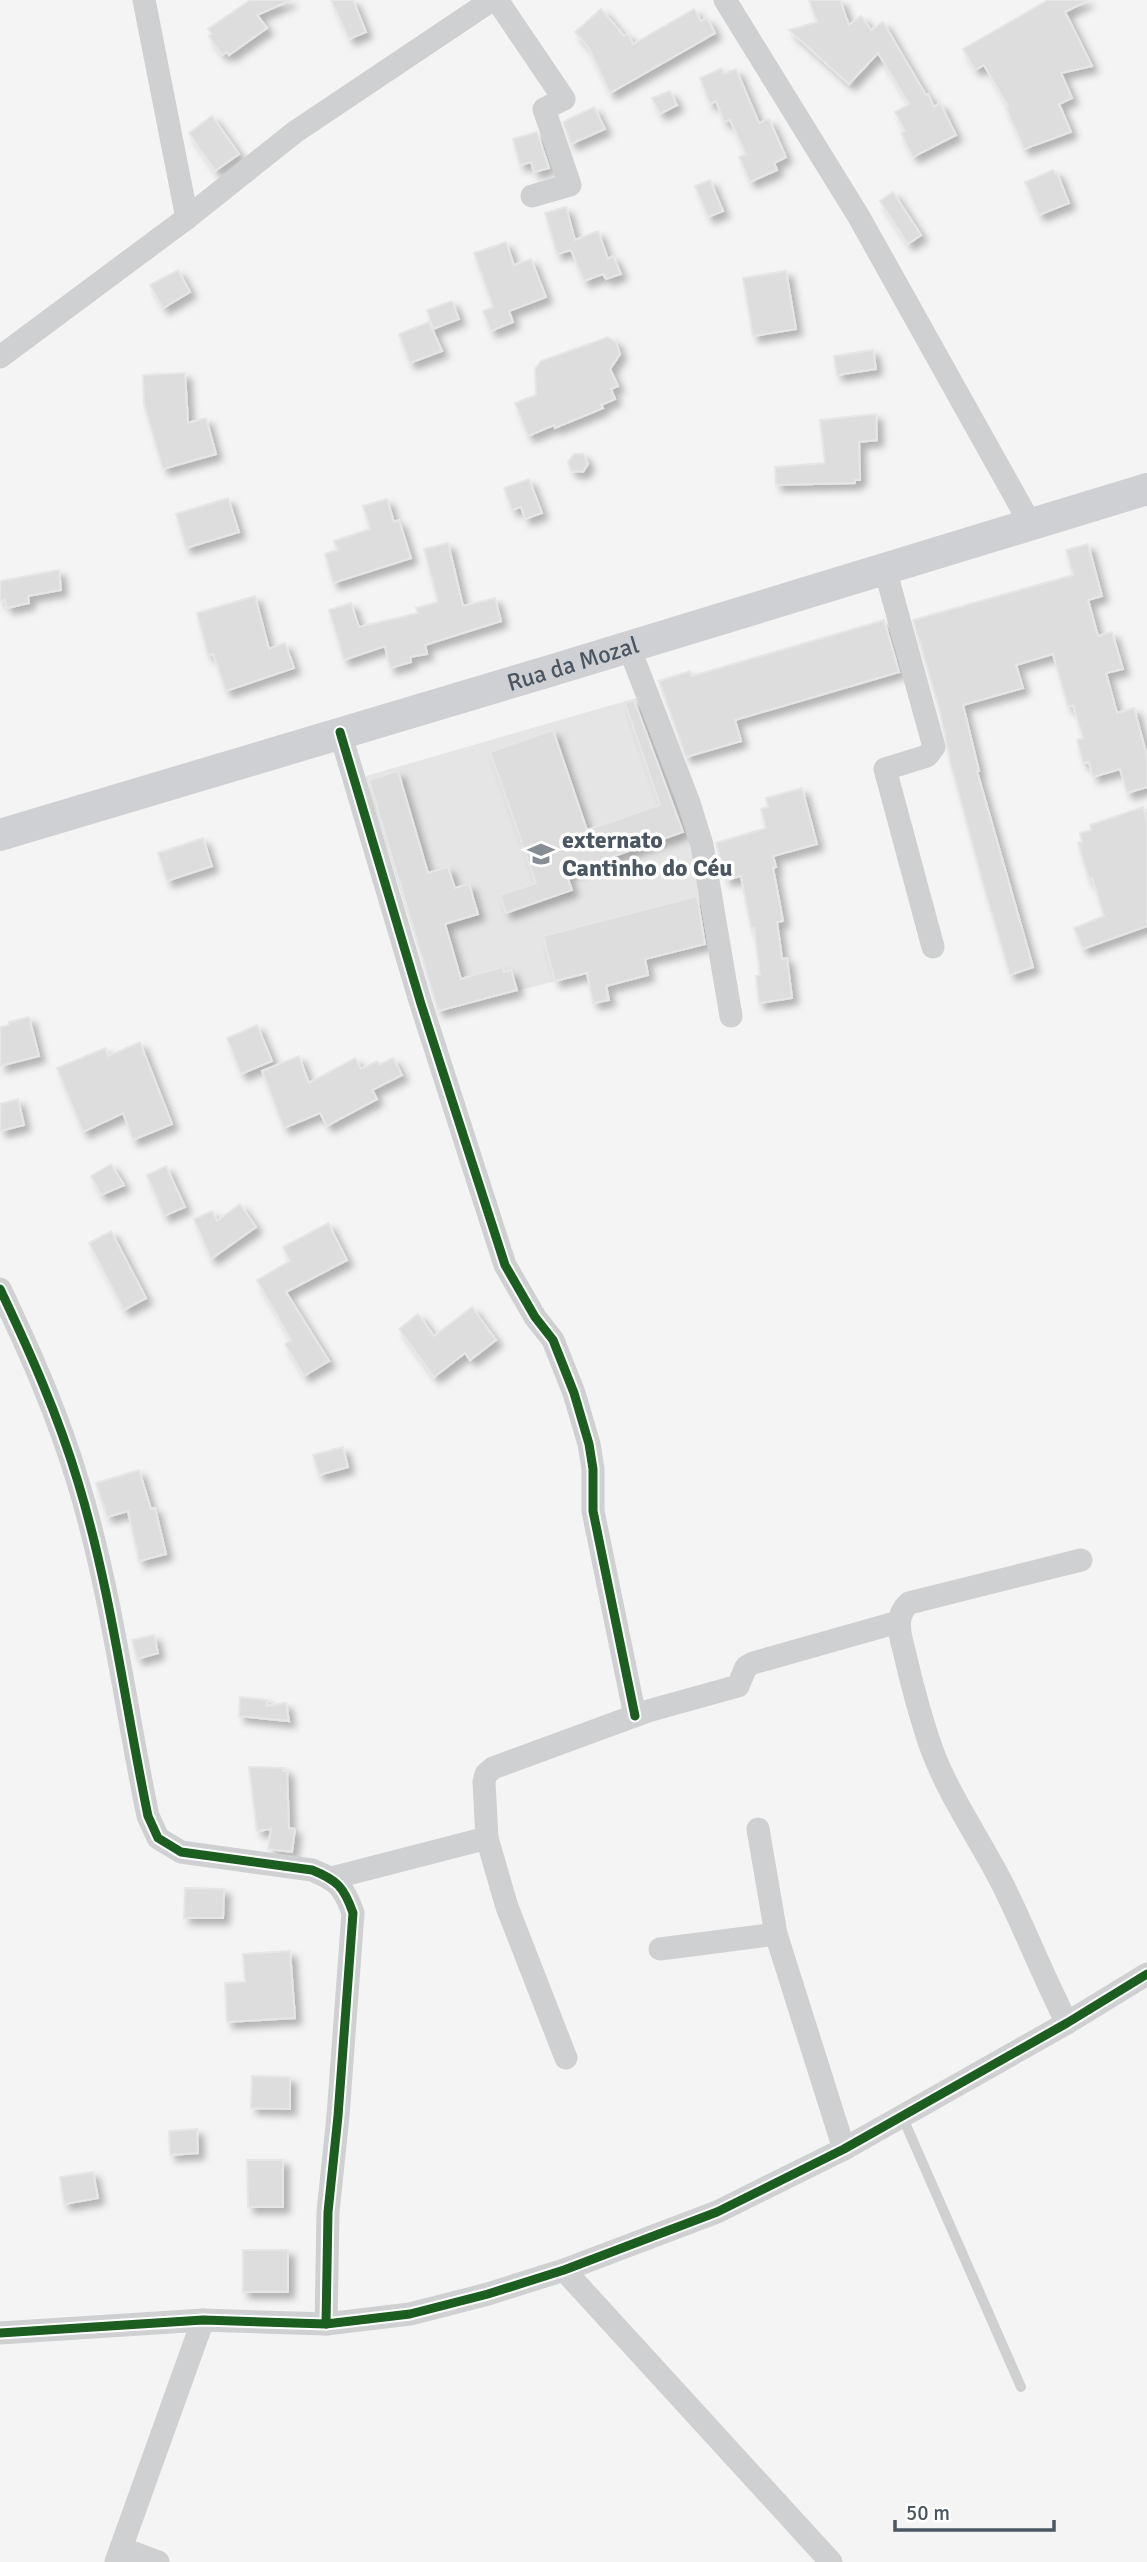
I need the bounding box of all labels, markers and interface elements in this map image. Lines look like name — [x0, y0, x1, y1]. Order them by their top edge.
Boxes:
street label: Rua da Mozal — [504, 630, 642, 698]
place label: externato Cantinho do Céu — [562, 825, 732, 883]
school or university icon: externato Cantinho do Céu — [526, 839, 556, 869]
scale bar — [895, 2488, 1054, 2532]
text: 50 m — [906, 2500, 950, 2526]

